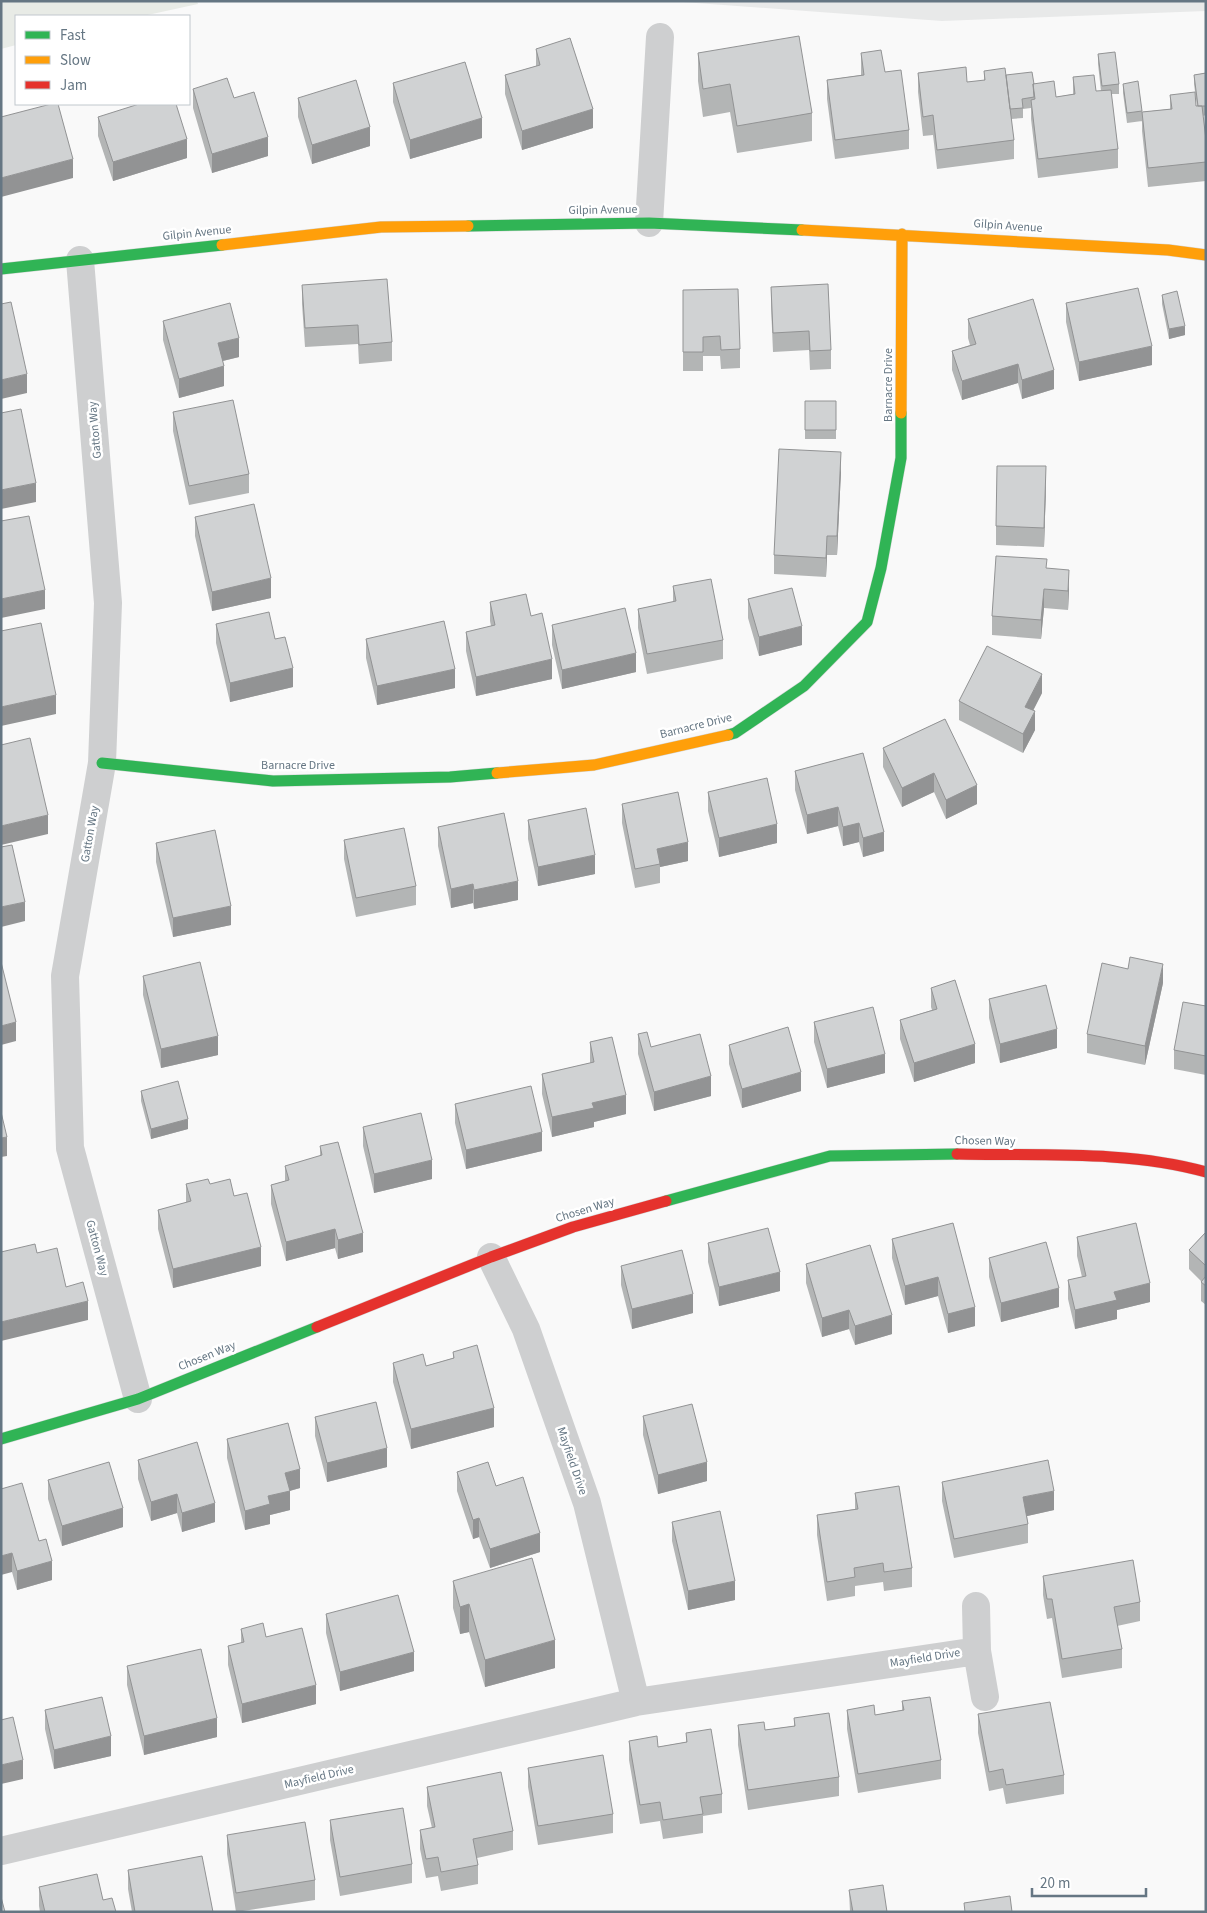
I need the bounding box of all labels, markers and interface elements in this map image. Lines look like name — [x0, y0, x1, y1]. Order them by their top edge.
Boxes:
legend — [15, 15, 190, 105]
text: Fast — [60, 25, 86, 46]
text: Slow — [60, 50, 91, 71]
text: Jam — [60, 75, 87, 96]
street label: Gilpin Avenue — [568, 201, 638, 219]
street label: Gilpin Avenue — [973, 215, 1043, 237]
street label: Gilpin Avenue — [162, 221, 232, 245]
street label: Barnacre Drive — [880, 348, 897, 422]
street label: Gatton Way — [84, 400, 106, 459]
street label: Barnacre Drive — [658, 709, 734, 743]
street label: Barnacre Drive — [261, 757, 335, 774]
street label: Gatton Way — [77, 804, 103, 864]
street label: Chosen Way — [955, 1132, 1016, 1150]
street label: Chosen Way — [553, 1193, 617, 1227]
street label: Gatton Way — [81, 1218, 113, 1278]
street label: Chosen Way — [176, 1337, 239, 1375]
street label: Mayfield Drive — [552, 1425, 592, 1497]
street label: Mayfield Drive — [889, 1644, 961, 1672]
street label: Mayfield Drive — [283, 1761, 356, 1793]
scale bar — [1032, 1866, 1146, 1898]
text: 20 m — [1040, 1873, 1070, 1894]

